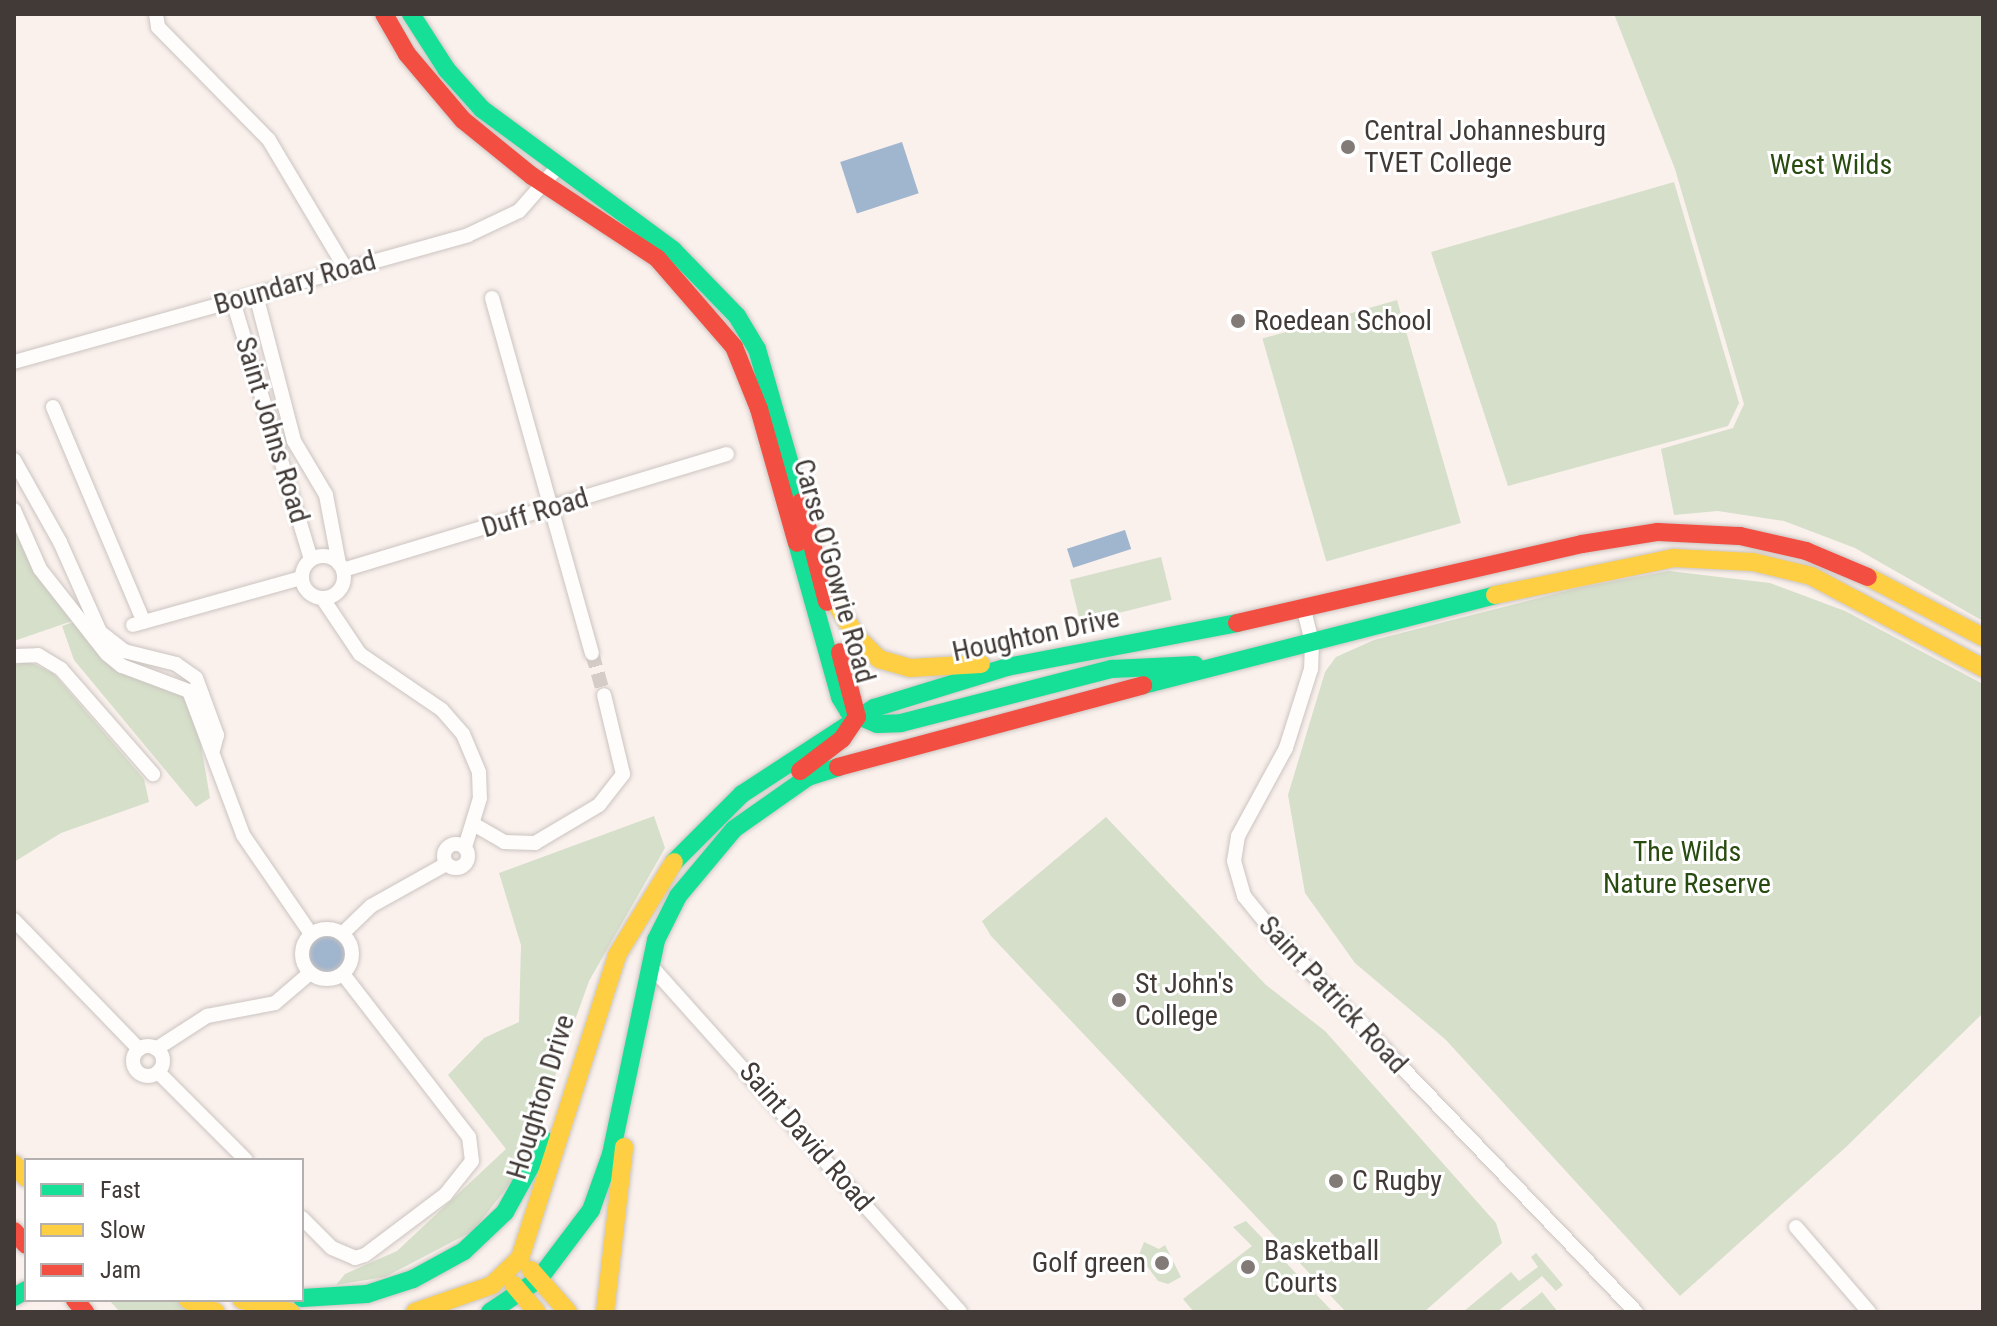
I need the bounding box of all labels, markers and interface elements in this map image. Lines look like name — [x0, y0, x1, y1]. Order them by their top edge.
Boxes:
place label: Central Johannesburg TVET College — [1364, 114, 1606, 180]
marker: Central Johannesburg TVET College — [1339, 138, 1357, 156]
park label: West Wilds — [1770, 148, 1892, 182]
street label: Boundary Road — [210, 244, 380, 322]
place label: Roedean School — [1254, 304, 1432, 338]
marker: Roedean School — [1229, 312, 1247, 330]
street label: Saint Johns Road — [228, 333, 316, 527]
street label: Carse O'Gowrie Road — [786, 455, 882, 687]
street label: Duff Road — [478, 481, 592, 545]
street label: Houghton Drive — [949, 601, 1123, 669]
park label: The Wilds Nature Reserve — [1603, 835, 1771, 901]
street label: Saint Patrick Road — [1252, 909, 1414, 1081]
place label: St John's College — [1135, 967, 1234, 1033]
marker: St John's College — [1110, 991, 1128, 1009]
street label: Houghton Drive — [500, 1011, 582, 1183]
street label: Saint David Road — [732, 1056, 880, 1218]
legend — [24, 1158, 304, 1302]
place label: C Rugby — [1352, 1164, 1442, 1198]
marker: C Rugby — [1327, 1172, 1345, 1190]
text: Fast — [100, 1176, 141, 1204]
text: Slow — [100, 1216, 146, 1244]
place label: Basketball Courts — [1264, 1234, 1379, 1300]
place label: Golf green — [1032, 1246, 1146, 1280]
marker: Golf green — [1153, 1254, 1171, 1272]
text: Jam — [100, 1256, 141, 1284]
marker: Basketball Courts — [1239, 1258, 1257, 1276]

